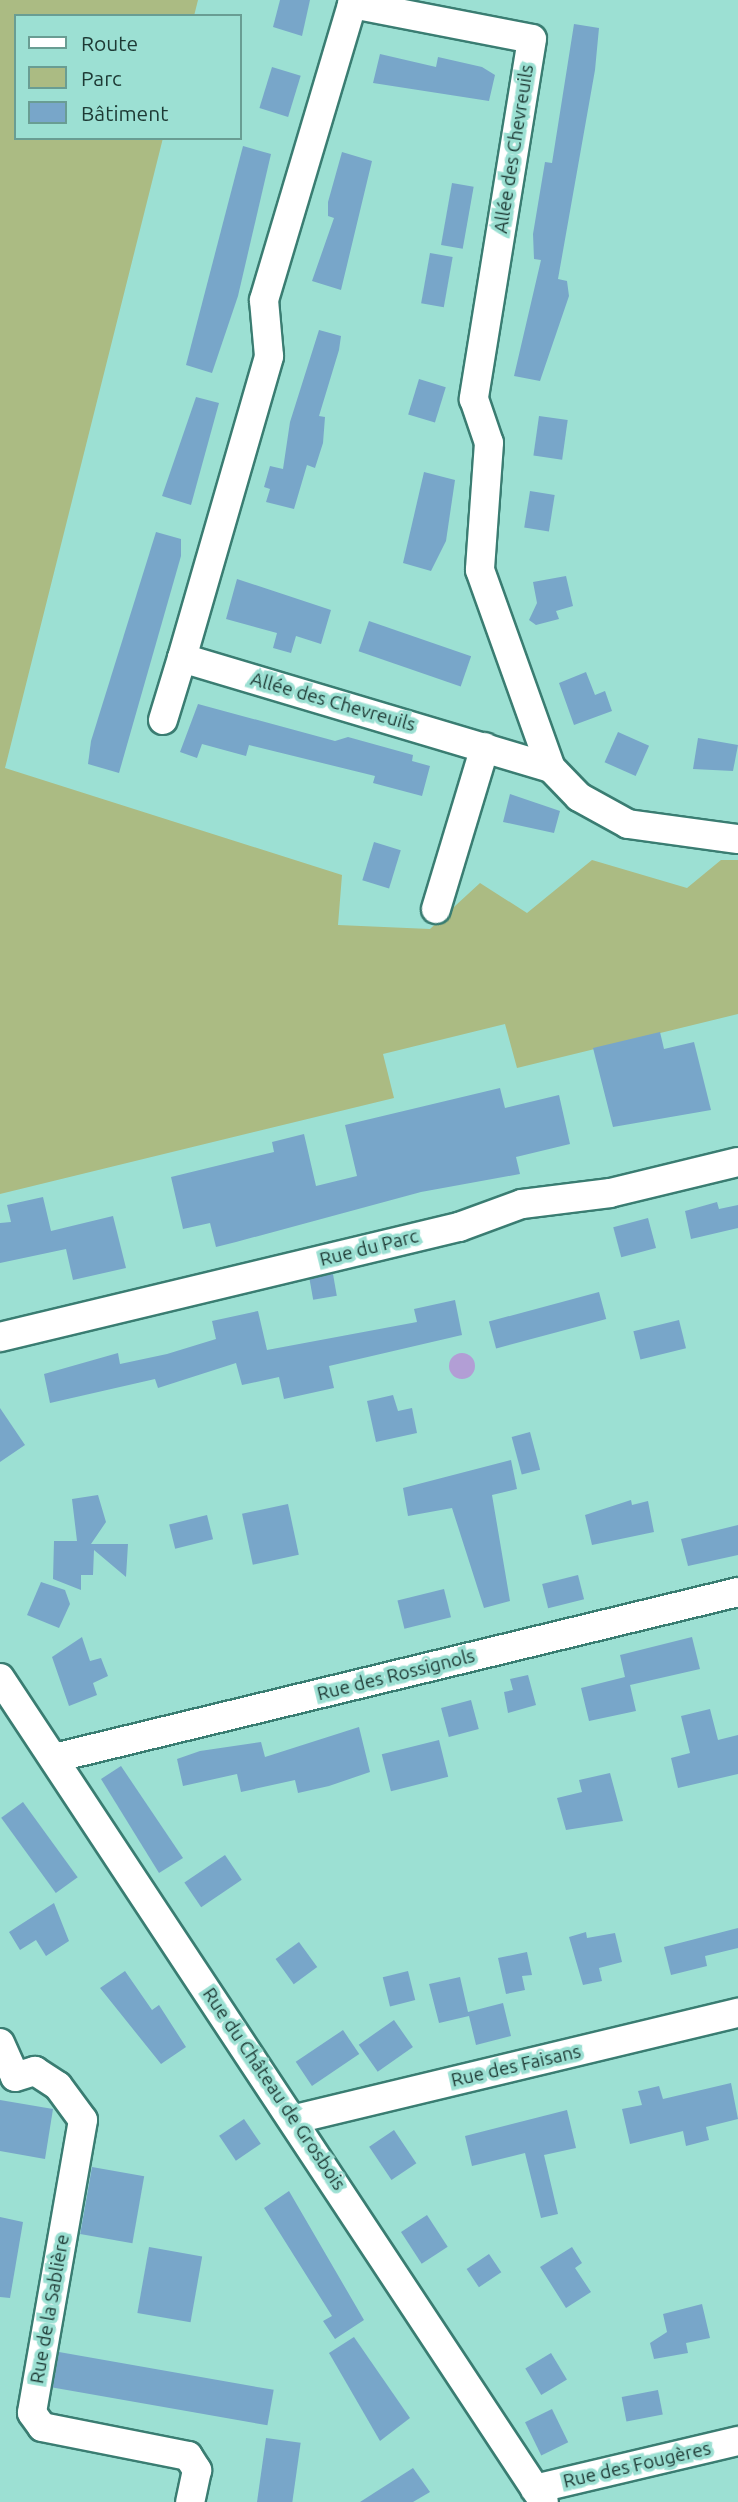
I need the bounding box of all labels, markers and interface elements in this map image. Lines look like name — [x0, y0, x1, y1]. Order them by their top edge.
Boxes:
legend — [14, 14, 242, 140]
text: Route — [81, 31, 138, 55]
street label: Allée des Chevreuils — [489, 63, 539, 235]
text: Parc — [81, 66, 122, 90]
text: Bâtiment — [81, 101, 168, 125]
street label: Allée des Chevreuils — [248, 668, 418, 736]
street label: Rue du Parc — [317, 1225, 421, 1271]
street label: Rue des Rossignols — [315, 1644, 477, 1706]
street label: Rue du Château de Grosbois — [198, 1983, 350, 2195]
street label: Rue des Faisans — [449, 2040, 583, 2092]
street label: Rue de la Sablière — [26, 2233, 74, 2385]
street label: Rue des Fougères — [561, 2437, 713, 2493]

